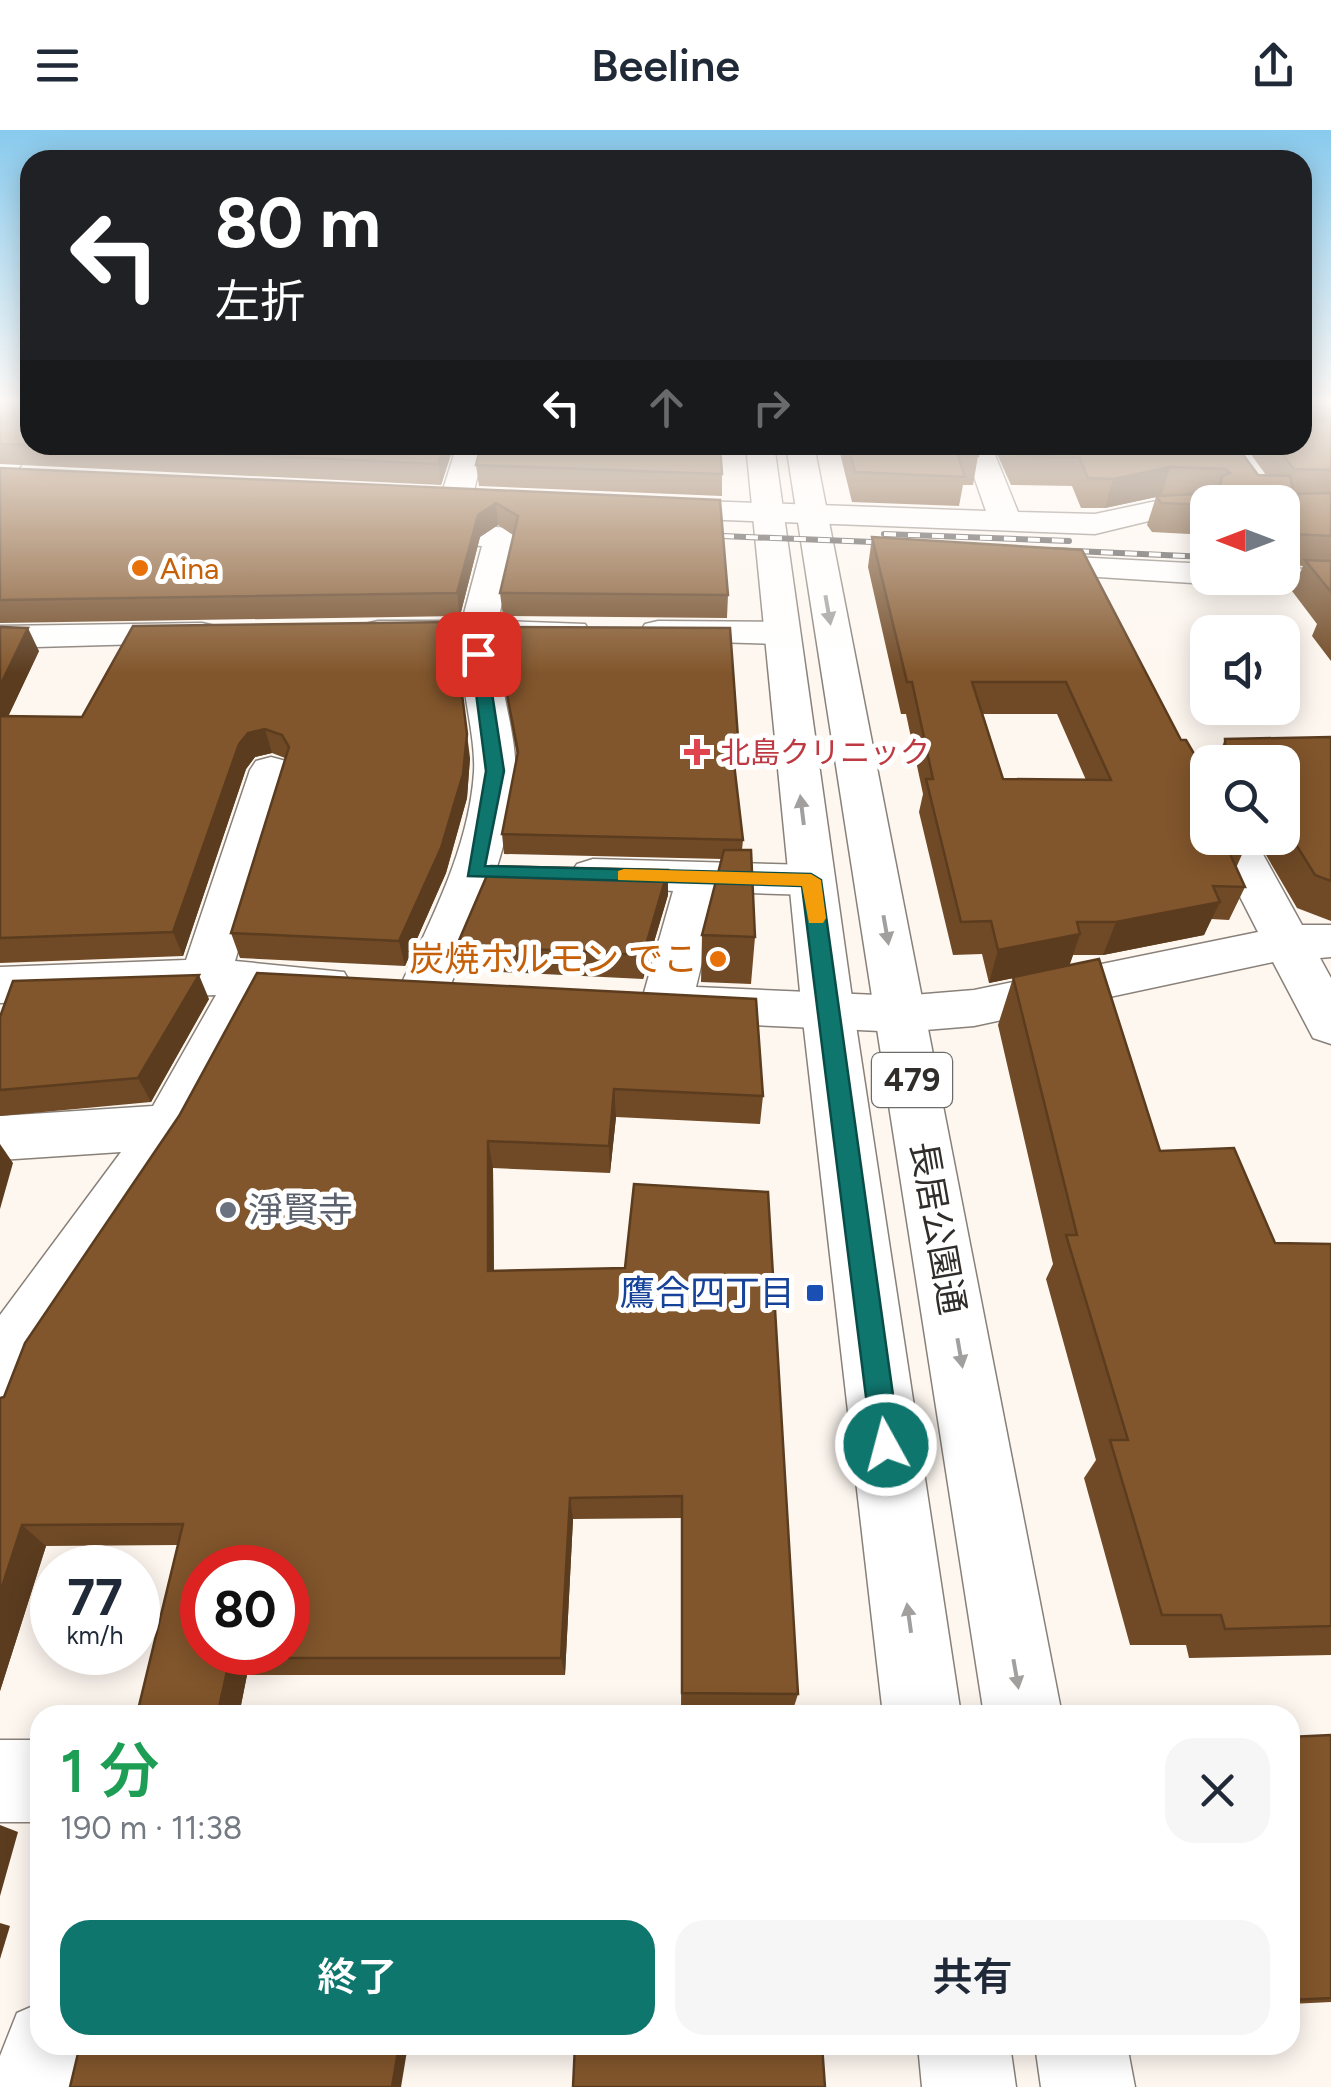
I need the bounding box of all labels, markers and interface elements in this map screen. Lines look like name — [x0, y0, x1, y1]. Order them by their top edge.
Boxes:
icon: menu — [30, 38, 85, 93]
text: Beeline — [591, 38, 740, 92]
icon: share — [1246, 38, 1301, 93]
text: 80 m — [215, 180, 381, 265]
icon: left — [50, 190, 180, 320]
text: 左折 — [215, 274, 305, 328]
icon: left — [534, 380, 589, 435]
icon: ahead — [639, 380, 694, 435]
icon: right — [744, 380, 799, 435]
north arrow — [1190, 485, 1300, 595]
map controls — [1190, 485, 1300, 855]
place label: Aina — [160, 550, 219, 587]
marker: Aina — [129, 557, 151, 579]
one-way arrow — [821, 595, 837, 626]
pin — [436, 612, 521, 697]
button: sound — [1190, 615, 1300, 725]
icon: arrive — [451, 627, 506, 682]
place label: 北島クリニック — [720, 734, 930, 771]
marker: 北島クリニック — [684, 739, 710, 765]
button: search — [1190, 745, 1300, 855]
one-way arrow — [794, 794, 810, 826]
one-way arrow — [878, 915, 894, 946]
place label: 炭焼ホルモン でこ — [409, 938, 698, 980]
marker: 炭焼ホルモン でこ — [707, 948, 729, 970]
road number: 479 — [872, 1053, 952, 1107]
street label: 長居公園通 — [902, 1138, 974, 1318]
place label: 淨賢寺 — [248, 1189, 353, 1231]
marker: 淨賢寺 — [217, 1199, 239, 1221]
place label: 鷹合四丁目 — [620, 1272, 795, 1314]
marker: 鷹合四丁目 — [804, 1282, 826, 1304]
one-way arrow — [953, 1338, 968, 1370]
position arrow — [834, 1393, 938, 1497]
speed limit sign: 80 — [180, 1545, 310, 1675]
text: 77 — [67, 1567, 123, 1628]
one-way arrow — [901, 1602, 917, 1634]
text: km/h — [66, 1620, 124, 1650]
one-way arrow — [1009, 1658, 1024, 1690]
text: 1 分 — [60, 1735, 160, 1807]
button: close — [1165, 1738, 1270, 1843]
text: 190 m · 11:38 — [60, 1809, 243, 1847]
button: 終了 — [60, 1920, 655, 2035]
button: 共有 — [675, 1920, 1270, 2035]

